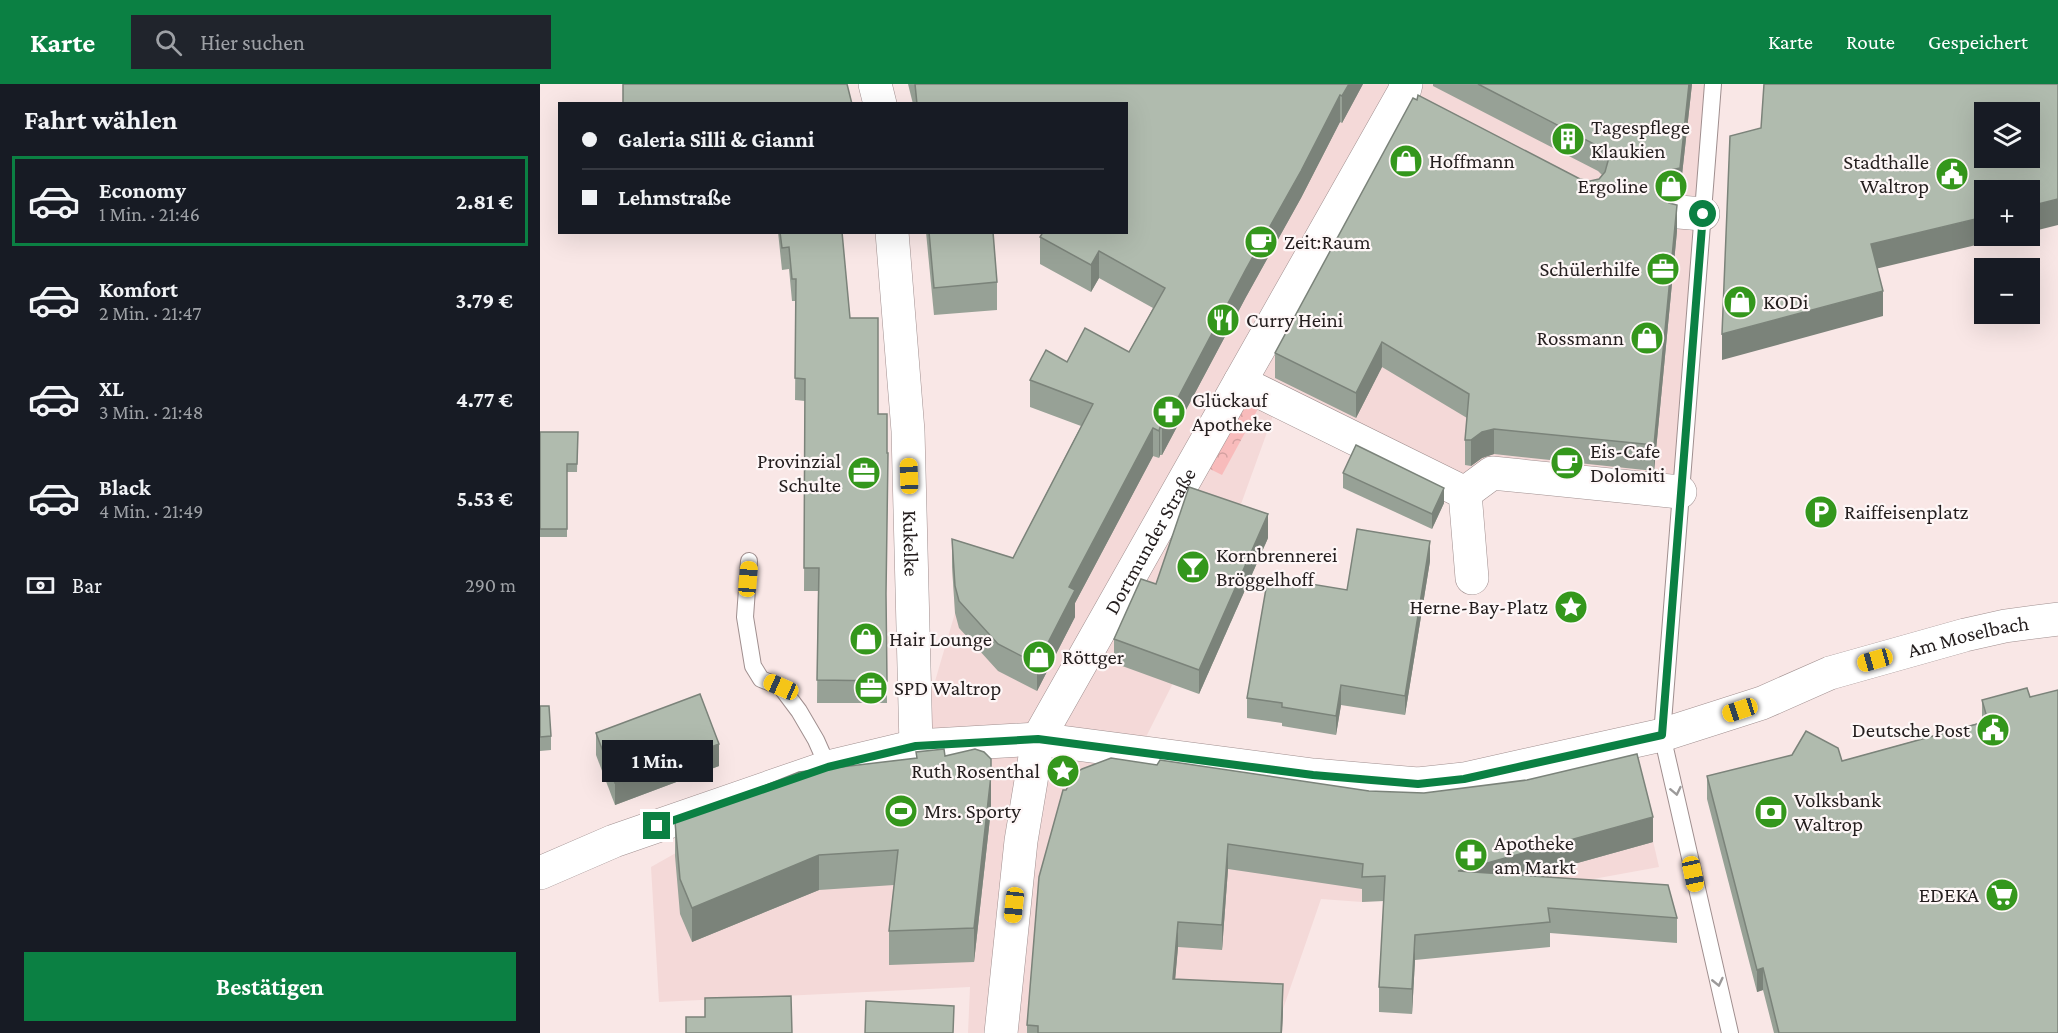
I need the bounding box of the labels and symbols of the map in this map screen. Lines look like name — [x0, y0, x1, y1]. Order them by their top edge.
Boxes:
place label: Tagespflege Klaukien — [1591, 115, 1690, 163]
building icon: Tagespflege Klaukien — [1550, 121, 1586, 157]
shop icon: Hoffmann — [1388, 143, 1424, 179]
place label: Hoffmann — [1429, 149, 1515, 173]
place label: Stadthalle Waltrop — [1843, 150, 1929, 198]
public building icon: Stadthalle Waltrop — [1934, 156, 1970, 192]
shop icon: Ergoline — [1653, 168, 1689, 204]
place label: Ergoline — [1578, 174, 1648, 198]
route start — [1689, 200, 1716, 227]
cafe icon: Zeit:Raum — [1243, 224, 1279, 260]
place label: Zeit:Raum — [1284, 230, 1371, 254]
office icon: Schülerhilfe — [1645, 251, 1681, 287]
place label: Schülerhilfe — [1539, 257, 1640, 281]
shop icon: KODi — [1722, 284, 1758, 320]
place label: KODi — [1763, 290, 1809, 314]
restaurant icon: Curry Heini — [1205, 302, 1241, 338]
place label: Curry Heini — [1246, 308, 1344, 332]
shop icon: Rossmann — [1629, 320, 1665, 356]
place label: Rossmann — [1537, 326, 1624, 350]
place label: Glückauf Apotheke — [1192, 388, 1272, 436]
pharmacy icon: Glückauf Apotheke — [1151, 394, 1187, 430]
place label: Eis-Cafe Dolomiti — [1590, 439, 1666, 487]
cafe icon: Eis-Cafe Dolomiti — [1549, 445, 1585, 481]
place label: Provinzial Schulte — [757, 449, 841, 497]
office icon: Provinzial Schulte — [846, 455, 882, 491]
car — [899, 458, 919, 494]
street label: Dortmunder Straße — [1099, 463, 1201, 618]
parking icon: Raiffeisenplatz — [1803, 494, 1839, 530]
place label: Raiffeisenplatz — [1844, 500, 1969, 524]
street label: Kukelke — [898, 510, 924, 577]
place label: Kornbrennerei Bröggelhoff — [1216, 543, 1338, 591]
bar icon: Kornbrennerei Bröggelhoff — [1175, 549, 1211, 585]
car — [737, 560, 759, 598]
place icon: Herne-Bay-Platz — [1553, 589, 1589, 625]
place label: Herne-Bay-Platz — [1409, 595, 1548, 619]
street label: Am Moselbach — [1905, 611, 2030, 663]
shop icon: Hair Lounge — [848, 621, 884, 657]
place label: Hair Lounge — [889, 627, 992, 651]
shop icon: Röttger — [1021, 639, 1057, 675]
place label: Röttger — [1062, 645, 1125, 669]
car — [1855, 646, 1895, 674]
office icon: SPD Waltrop — [853, 670, 889, 706]
car — [761, 671, 801, 703]
place label: SPD Waltrop — [894, 676, 1001, 700]
car — [1720, 696, 1760, 724]
public building icon: Deutsche Post — [1975, 712, 2011, 748]
place label: Deutsche Post — [1852, 718, 1971, 742]
callout: 1 Min. — [602, 739, 712, 781]
place icon: Ruth Rosenthal — [1045, 753, 1081, 789]
place label: Ruth Rosenthal — [911, 759, 1040, 783]
one-way arrow — [1669, 786, 1682, 796]
place label: Volksbank Waltrop — [1794, 788, 1881, 836]
sports icon: Mrs. Sporty — [883, 793, 919, 829]
bank icon: Volksbank Waltrop — [1753, 794, 1789, 830]
place label: Mrs. Sporty — [924, 799, 1021, 823]
route end — [643, 812, 670, 839]
place label: Apotheke am Markt — [1494, 831, 1577, 879]
pharmacy icon: Apotheke am Markt — [1453, 837, 1489, 873]
car — [1680, 855, 1706, 893]
supermarket icon: EDEKA — [1984, 877, 2020, 913]
place label: EDEKA — [1919, 883, 1979, 907]
car — [1003, 886, 1025, 924]
one-way arrow — [1711, 977, 1724, 987]

